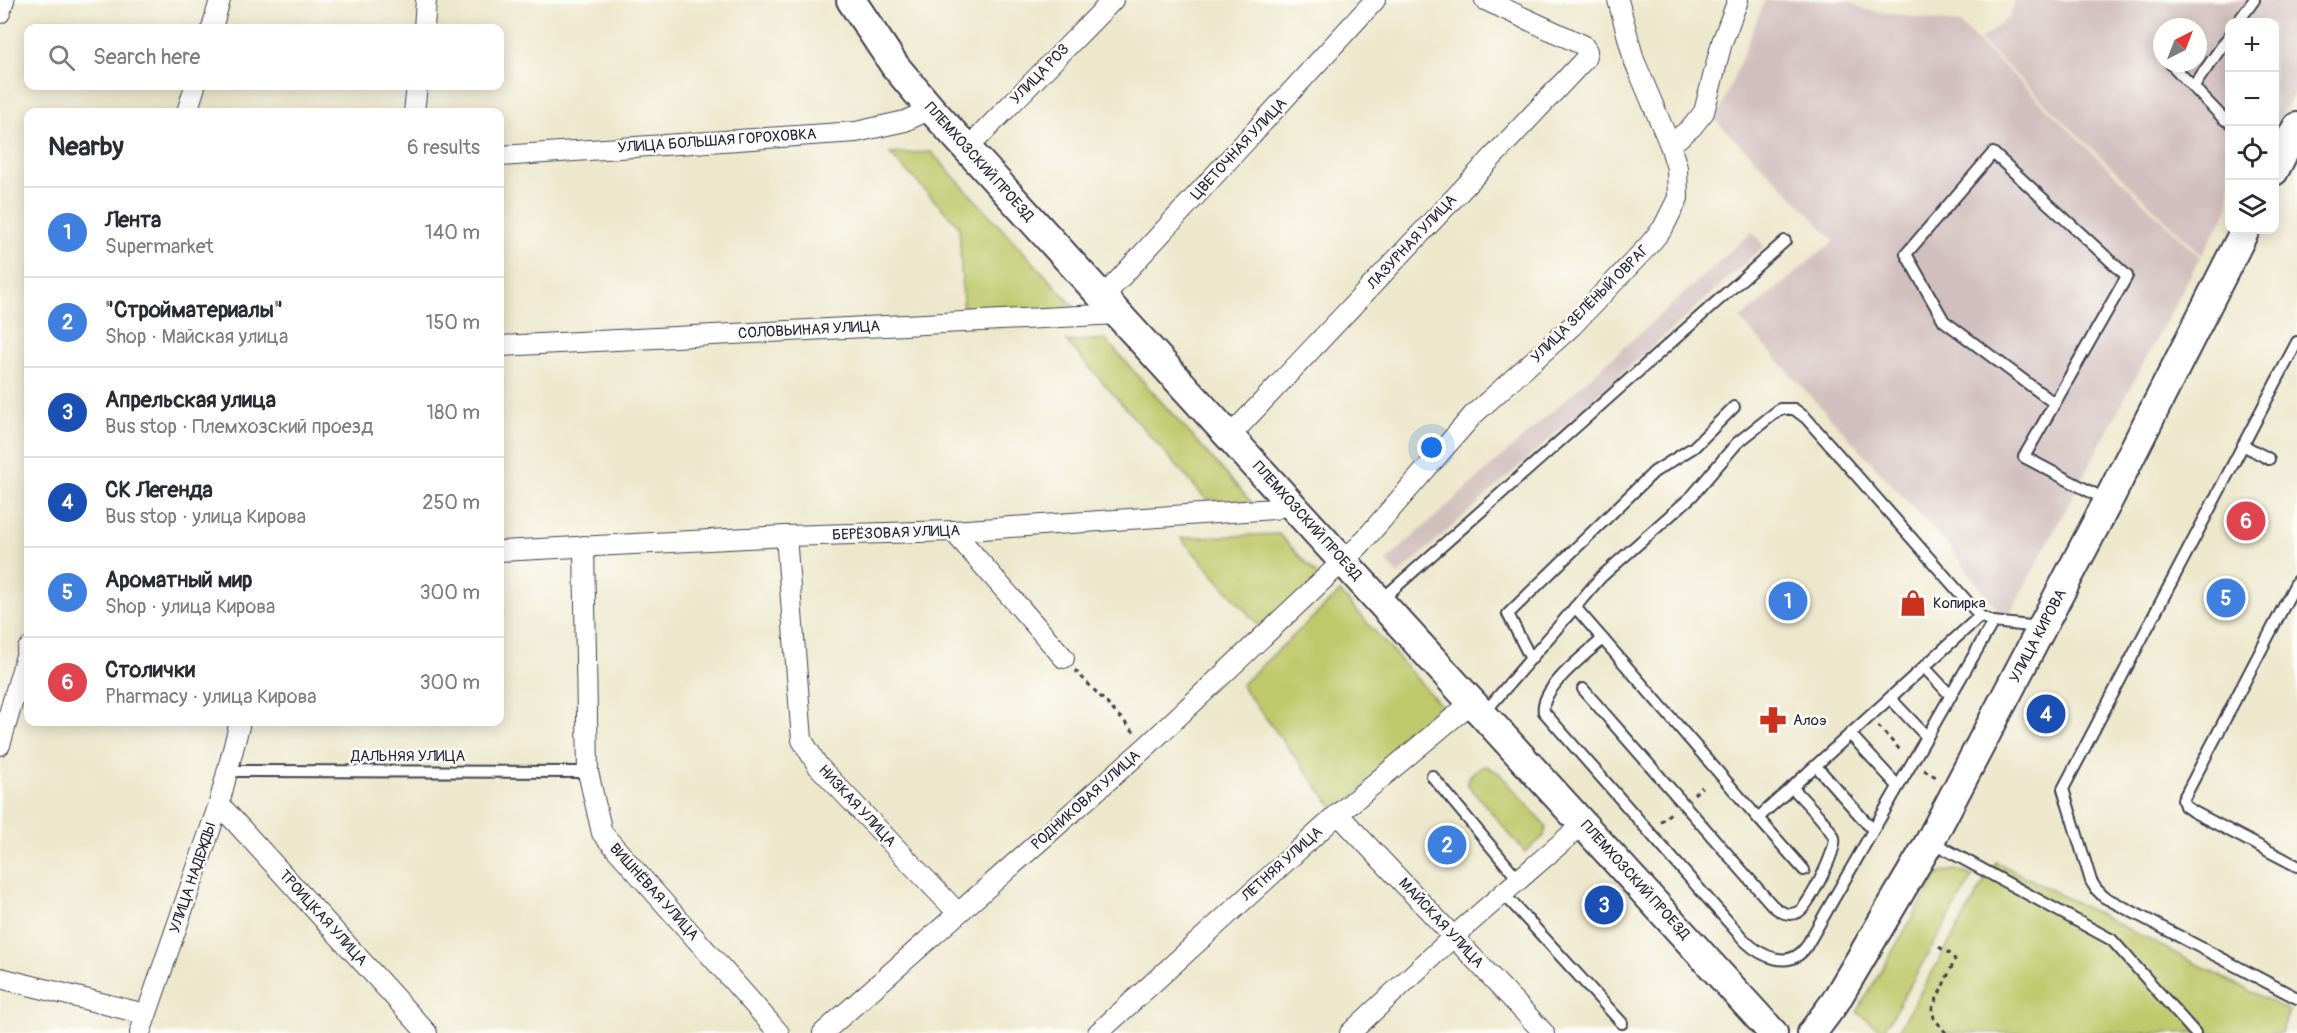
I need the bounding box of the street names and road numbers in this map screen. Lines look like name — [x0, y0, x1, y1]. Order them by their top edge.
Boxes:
street label: УЛИЦА РОЗ — [1007, 40, 1073, 108]
street label: ЦВЕТОЧНАЯ УЛИЦА — [1187, 94, 1291, 204]
street label: ПЛЕМХОЗСКИЙ ПРОЕЗД — [920, 98, 1038, 226]
street label: УЛИЦА БОЛЬШАЯ ГОРОХОВКА — [617, 125, 817, 157]
street label: ЛАЗУРНАЯ УЛИЦА — [1363, 190, 1461, 294]
street label: УЛИЦА ЗЕЛЁНЫЙ ОВРАГ — [1527, 241, 1653, 367]
street label: СОЛОВЬИНАЯ УЛИЦА — [737, 317, 881, 343]
street label: ПЛЕМХОЗСКИЙ ПРОЕЗД — [1248, 457, 1366, 585]
street label: БЕРЁЗОВАЯ УЛИЦА — [832, 521, 961, 545]
street label: УЛИЦА КИРОВА — [2005, 586, 2071, 686]
street label: РОДНИКОВАЯ УЛИЦА — [1028, 746, 1145, 854]
street label: ДАЛЬНЯЯ УЛИЦА — [350, 747, 465, 766]
street label: НИЗКАЯ УЛИЦА — [814, 761, 900, 851]
street label: ПЛЕМХОЗСКИЙ ПРОЕЗД — [1576, 816, 1694, 944]
street label: УЛИЦА НАДЕЖДЫ — [165, 820, 221, 936]
street label: ЛЕТНЯЯ УЛИЦА — [1237, 822, 1327, 906]
street label: ВИШНЁВАЯ УЛИЦА — [605, 839, 703, 945]
street label: ТРОИЦКАЯ УЛИЦА — [275, 866, 371, 970]
street label: МАЙСКАЯ УЛИЦА — [1394, 874, 1488, 972]

